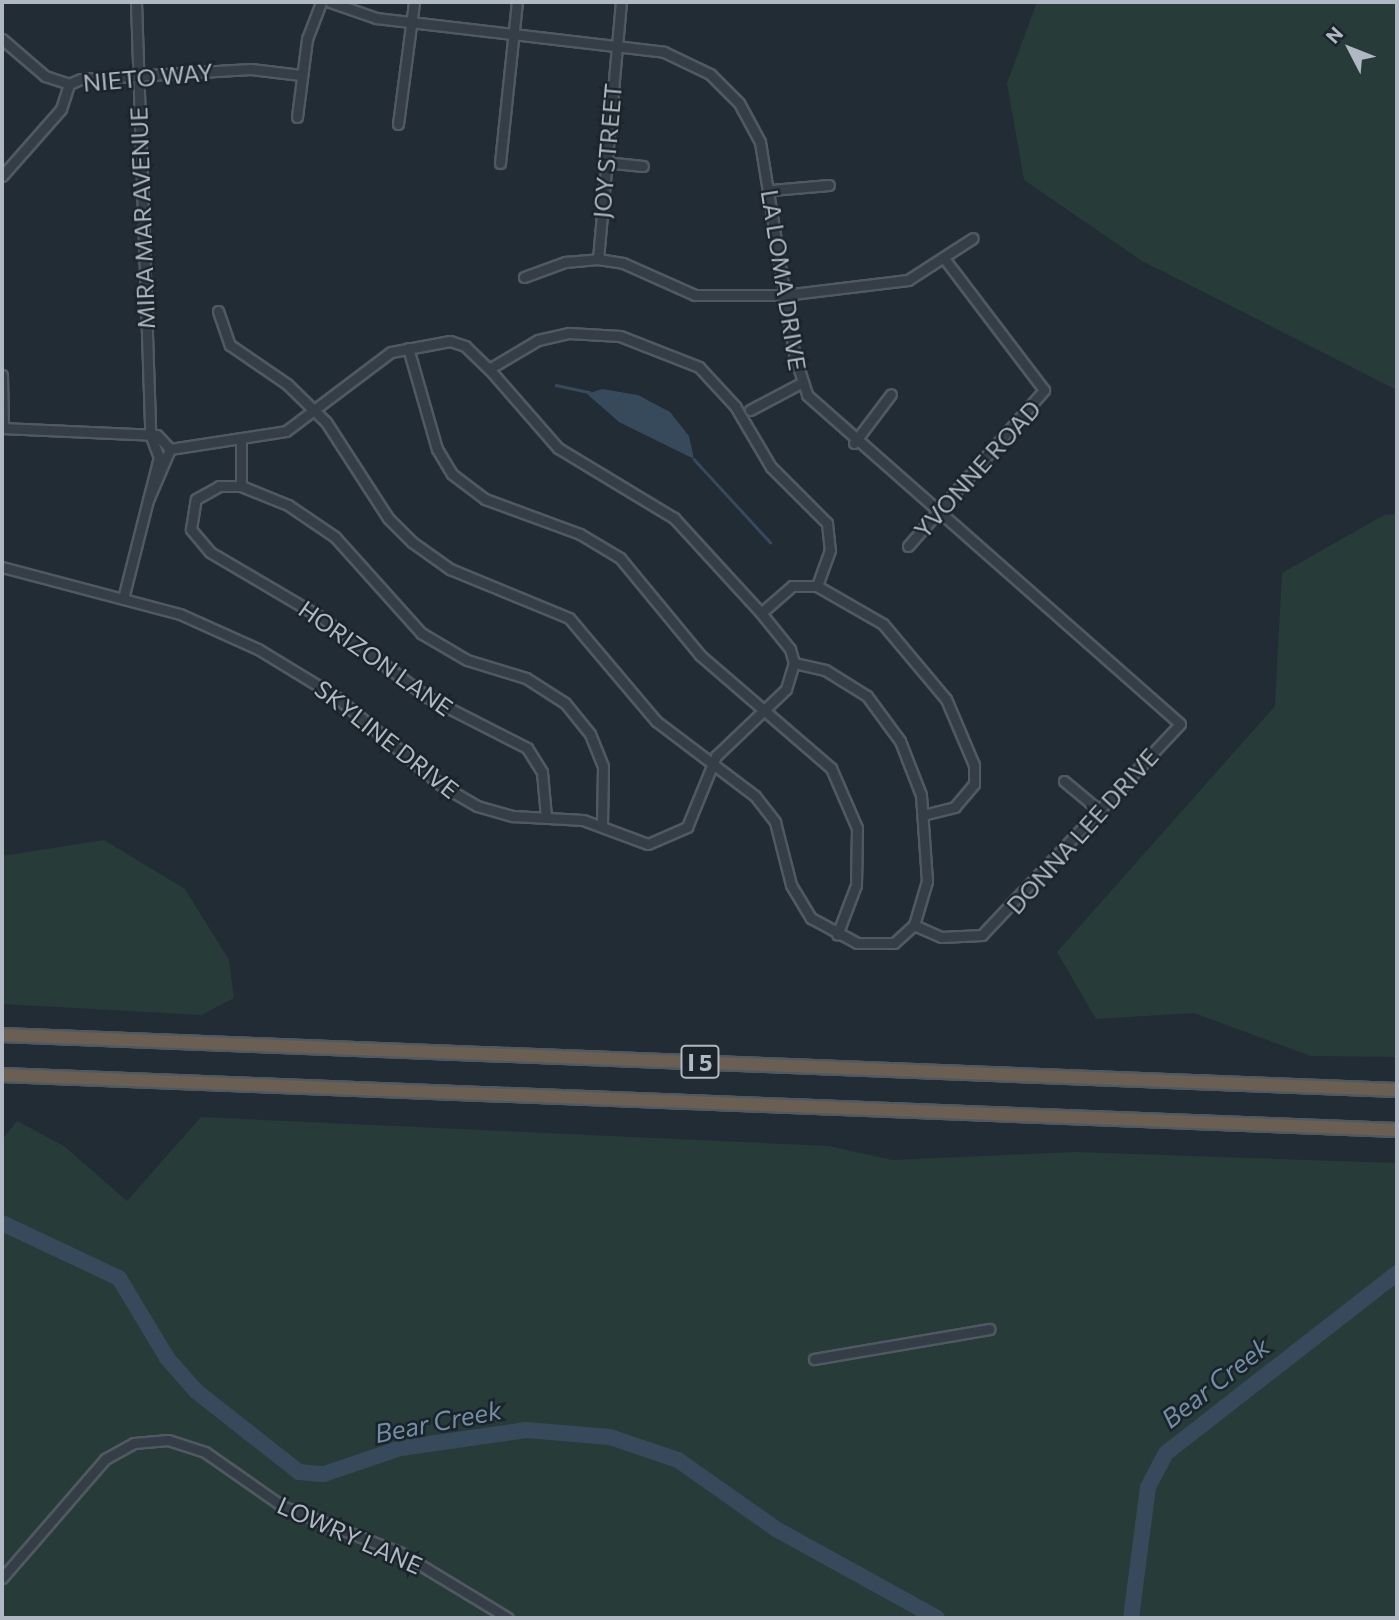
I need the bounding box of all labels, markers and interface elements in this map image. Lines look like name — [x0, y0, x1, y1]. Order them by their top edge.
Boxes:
north arrow — [1315, 14, 1385, 84]
text: N — [1321, 22, 1347, 48]
street label: NIETO WAY — [82, 57, 214, 97]
street label: JOY STREET — [587, 82, 627, 220]
street label: MIRA MAR AVENUE — [124, 106, 160, 330]
street label: LA LOMA DRIVE — [755, 188, 813, 372]
street label: YVONNE ROAD — [908, 394, 1046, 544]
street label: HORIZON LANE — [294, 594, 458, 722]
street label: SKYLINE DRIVE — [309, 674, 465, 804]
street label: DONNA LEE DRIVE — [1000, 742, 1164, 920]
road number: I 5 — [679, 1042, 721, 1082]
water label: Bear Creek — [1155, 1330, 1275, 1434]
water label: Bear Creek — [372, 1393, 504, 1449]
street label: LOWRY LANE — [273, 1490, 427, 1580]

